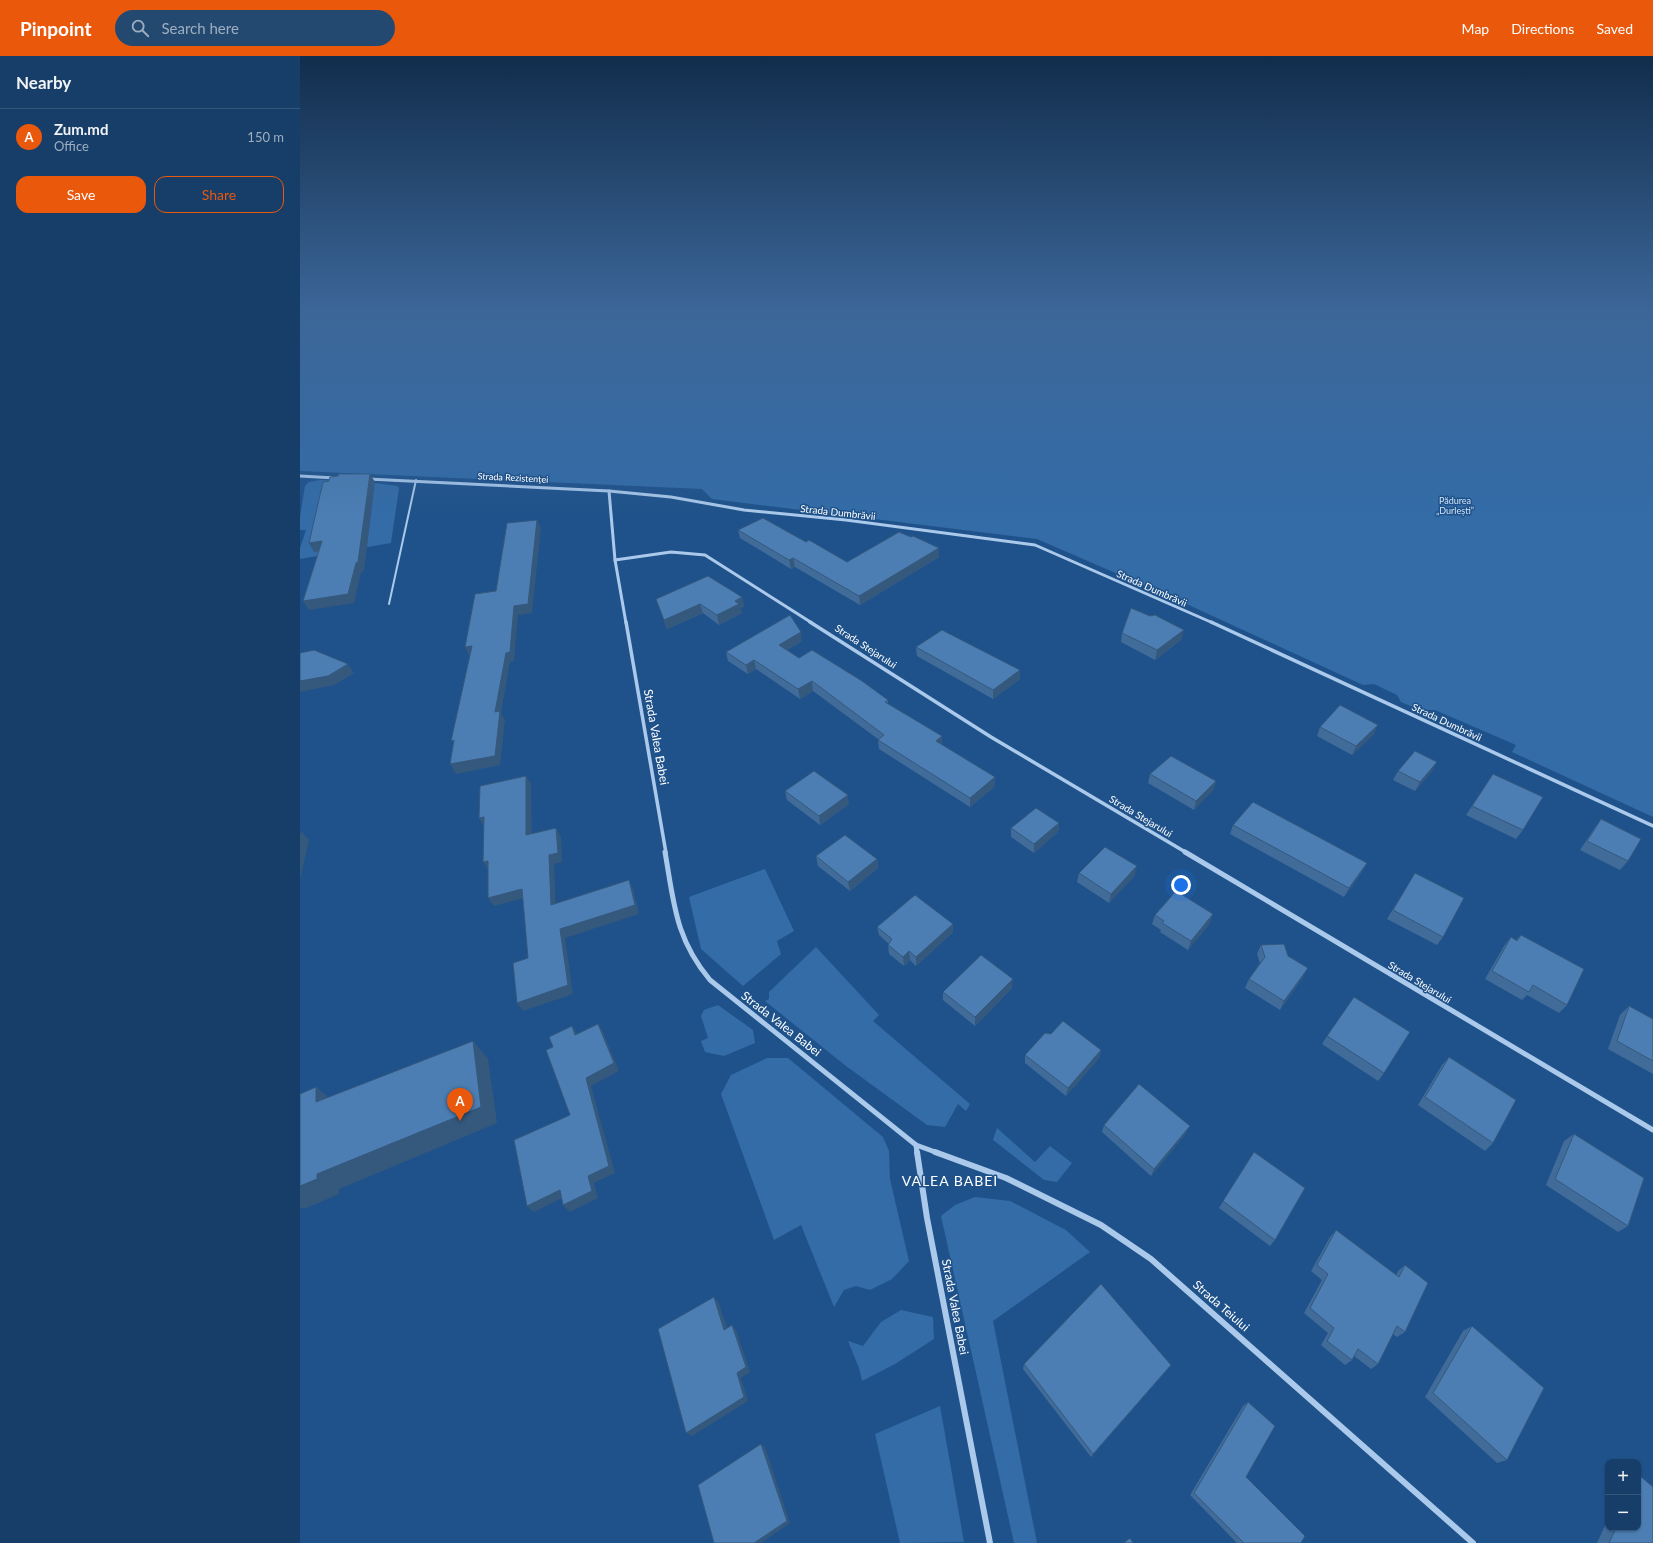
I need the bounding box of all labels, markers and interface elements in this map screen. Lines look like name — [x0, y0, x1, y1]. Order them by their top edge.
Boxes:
search box — [115, 10, 395, 46]
text: Pinpoint — [20, 17, 91, 40]
icon: search — [129, 17, 151, 39]
text: Search here — [161, 19, 239, 37]
text: Map — [1462, 20, 1489, 37]
text: Directions — [1511, 20, 1574, 37]
text: Saved — [1596, 20, 1633, 37]
text: Nearby — [16, 72, 71, 93]
text: Zum.md — [54, 120, 108, 138]
text: A — [24, 129, 34, 145]
text: 150 m — [247, 129, 284, 145]
text: Office — [54, 138, 89, 154]
button: Save — [16, 176, 146, 213]
button: Share — [154, 176, 284, 213]
street label: Strada Rezistenței — [477, 470, 549, 485]
park label: Pădurea „Durlești” — [1436, 495, 1474, 516]
street label: Strada Dumbrăvii — [800, 502, 876, 522]
street label: Strada Dumbrăvii — [1115, 567, 1189, 609]
street label: Strada Stejarului — [833, 622, 899, 670]
street label: Strada Valea Babei — [641, 688, 672, 786]
street label: Strada Dumbrăvii — [1410, 701, 1484, 743]
street label: Strada Stejarului — [1107, 792, 1175, 840]
your location — [1171, 875, 1191, 895]
street label: Strada Stejarului — [1386, 958, 1454, 1006]
street label: Strada Valea Babei — [738, 988, 824, 1059]
pin: A — [447, 1088, 473, 1121]
district label: VALEA BABEI — [902, 1172, 998, 1189]
street label: Strada Valea Babei — [939, 1258, 972, 1356]
street label: Strada Teiului — [1190, 1277, 1253, 1334]
map controls — [1605, 1459, 1641, 1531]
button: + — [1605, 1459, 1641, 1495]
button: − — [1605, 1495, 1641, 1531]

